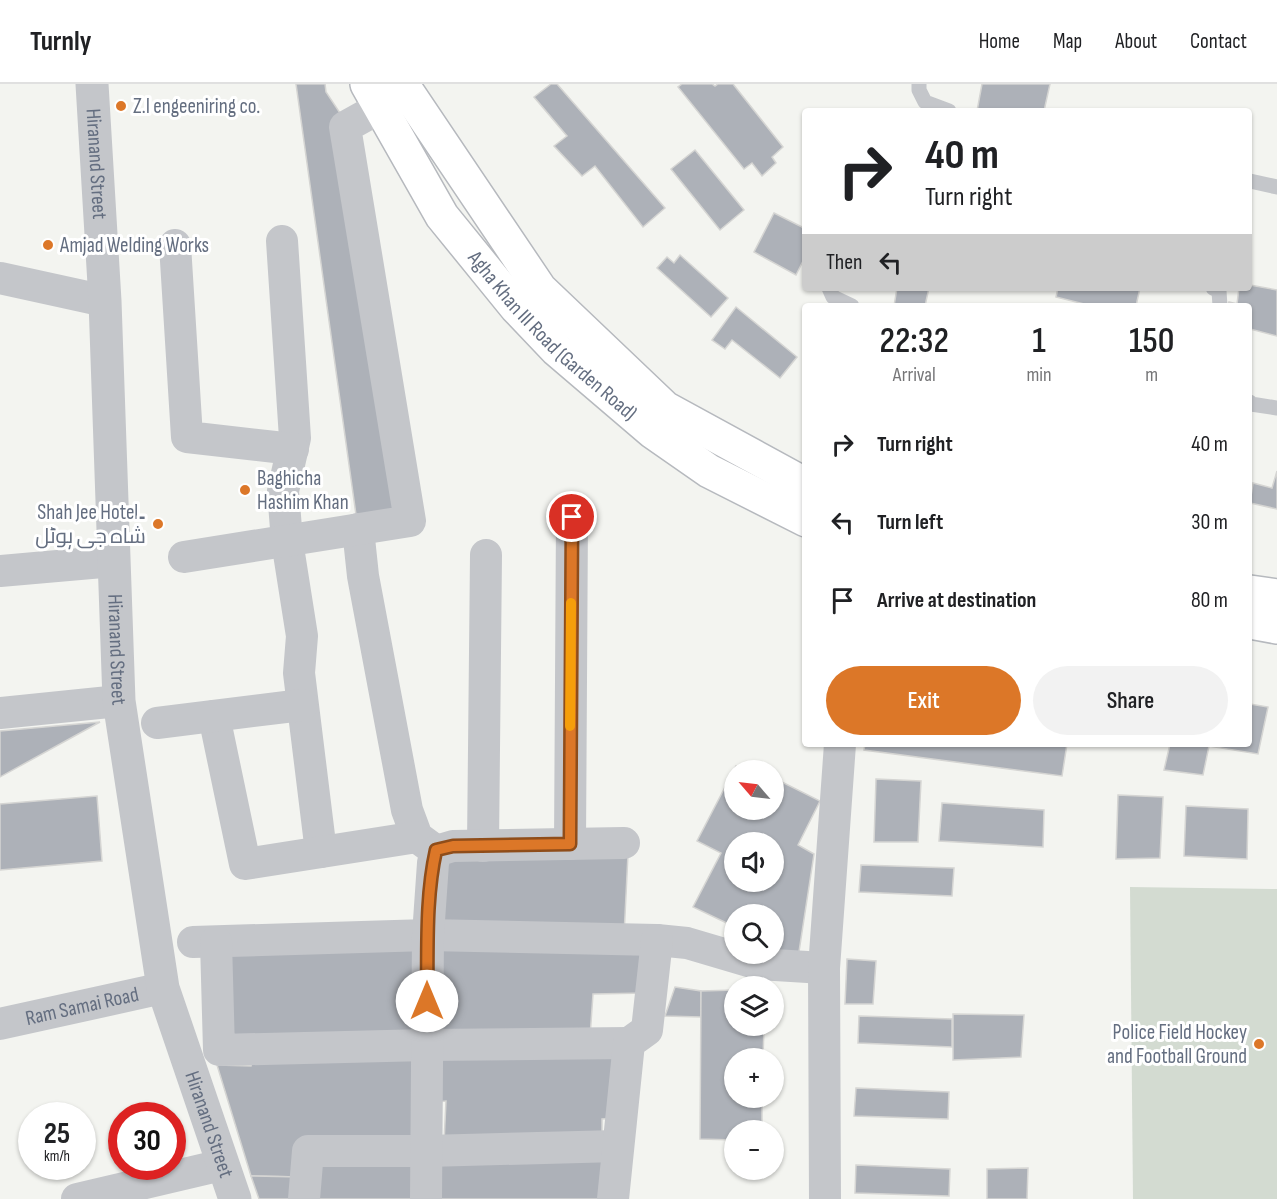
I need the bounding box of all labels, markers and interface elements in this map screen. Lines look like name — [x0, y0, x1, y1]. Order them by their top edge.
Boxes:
text: Turnly — [30, 25, 91, 58]
text: Home — [979, 29, 1020, 54]
text: Map — [1053, 29, 1082, 54]
text: About — [1115, 29, 1157, 54]
text: Contact — [1190, 29, 1247, 54]
place label: Z.I engeeniring co. — [133, 94, 260, 119]
marker: Z.I engeeniring co. — [114, 99, 128, 113]
street label: Hiranand Street — [81, 108, 113, 220]
text: 40 m — [925, 130, 999, 181]
icon: right — [826, 132, 904, 210]
text: Turn right — [925, 181, 1012, 213]
place label: Amjad Welding Works — [59, 233, 209, 258]
marker: Amjad Welding Works — [41, 238, 55, 252]
street label: Agha Khan III Road (Garden Road) — [462, 245, 642, 425]
icon: left — [874, 246, 907, 279]
text: Then — [826, 249, 862, 276]
text: 22:32 — [880, 320, 949, 363]
text: 1 — [1032, 320, 1046, 363]
text: 150 — [1129, 320, 1174, 363]
text: Arrival — [893, 363, 936, 387]
text: min — [1026, 363, 1052, 387]
text: m — [1145, 363, 1158, 387]
icon: right — [826, 428, 859, 461]
text: Turn right — [877, 431, 953, 458]
text: 40 m — [1191, 431, 1228, 458]
place label: Baghicha Hashim Khan — [257, 466, 349, 515]
marker: Baghicha Hashim Khan — [238, 483, 252, 497]
pin — [546, 491, 597, 542]
place label: Shah Jee Hotel۔ شاہ جی ہوٹل — [35, 500, 146, 550]
icon: arrive — [555, 500, 588, 533]
icon: left — [826, 506, 859, 539]
text: Turn left — [877, 509, 943, 536]
text: 30 m — [1191, 509, 1228, 536]
marker: Shah Jee Hotel۔ شاہ جی ہوٹل — [151, 517, 165, 531]
icon: arrive — [826, 584, 859, 617]
text: Arrive at destination — [877, 587, 1036, 614]
text: 80 m — [1191, 587, 1228, 614]
street label: Hiranand Street — [103, 594, 132, 707]
button: Exit — [826, 666, 1021, 735]
button: Share — [1033, 666, 1228, 735]
north arrow — [724, 760, 784, 820]
map controls — [724, 760, 784, 1180]
button: sound — [724, 832, 784, 892]
button: search — [724, 904, 784, 964]
position arrow — [395, 969, 459, 1033]
button: layers — [724, 976, 784, 1036]
street label: Ram Samai Road — [23, 981, 141, 1031]
place label: Police Field Hockey and Football Ground — [1107, 1020, 1247, 1069]
marker: Police Field Hockey and Football Ground — [1252, 1037, 1266, 1051]
button: + — [724, 1048, 784, 1108]
street label: Hiranand Street — [180, 1068, 239, 1181]
speed limit sign: 30 — [108, 1102, 186, 1180]
text: 25 — [44, 1116, 70, 1152]
button: − — [724, 1120, 784, 1180]
text: km/h — [44, 1147, 70, 1166]

